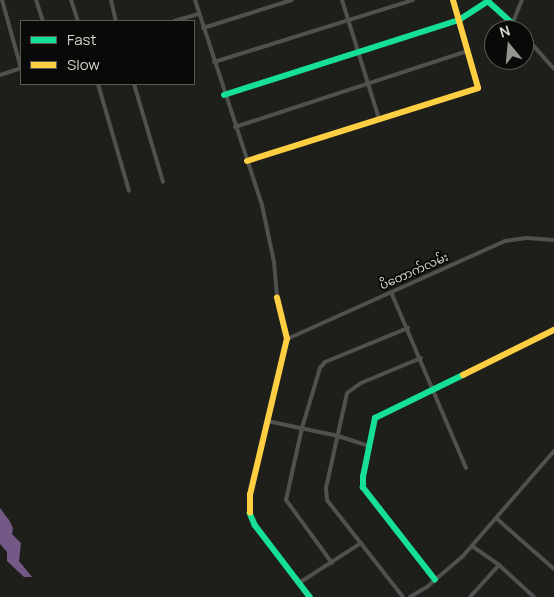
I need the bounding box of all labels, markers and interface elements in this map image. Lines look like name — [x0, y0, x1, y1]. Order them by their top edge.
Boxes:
legend — [20, 20, 195, 85]
north arrow — [484, 20, 534, 70]
text: N — [497, 21, 512, 42]
text: Fast — [67, 29, 96, 50]
text: Slow — [67, 54, 100, 75]
street label: ပိတောက်လမ်း — [377, 249, 451, 293]

